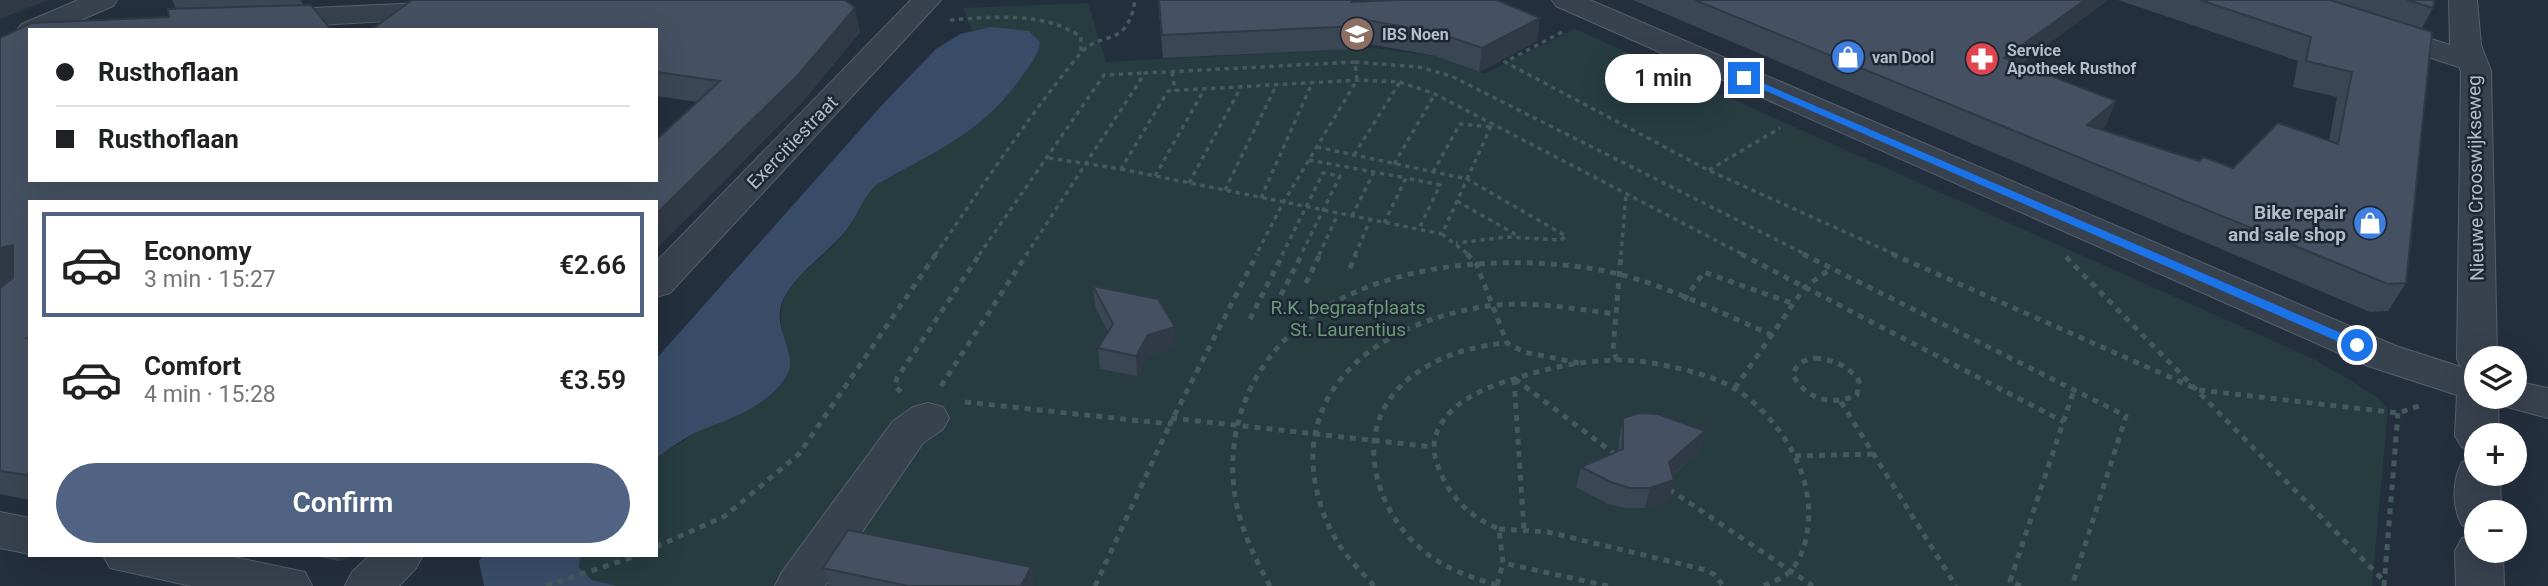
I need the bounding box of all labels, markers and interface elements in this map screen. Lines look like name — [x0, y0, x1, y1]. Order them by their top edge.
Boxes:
school or university icon: IBS Noen — [1338, 15, 1376, 53]
place label: IBS Noen — [1382, 25, 1449, 44]
shop icon: van Dool — [1829, 38, 1867, 76]
pharmacy icon: Service Apotheek Rusthof — [1963, 40, 2001, 78]
place label: Service Apotheek Rusthof — [2007, 41, 2137, 78]
place label: van Dool — [1872, 48, 1934, 67]
callout: 1 min — [1604, 54, 1720, 102]
text: Rusthoflaan — [98, 57, 239, 87]
route end — [1728, 62, 1760, 94]
text: 1 min — [1634, 65, 1692, 92]
street label: Nieuwe Crooswijkseweg — [2462, 75, 2489, 281]
street label: Exercitiestraat — [742, 91, 843, 194]
text: Rusthoflaan — [98, 124, 239, 154]
place label: Bike repair and sale shop — [2228, 201, 2346, 246]
shop icon: Bike repair and sale shop — [2351, 204, 2389, 242]
icon: car — [60, 233, 123, 296]
text: Economy — [144, 236, 251, 266]
text: €2.66 — [559, 250, 626, 280]
text: 3 min · 15:27 — [144, 266, 276, 293]
park label: R.K. begraafplaats St. Laurentius — [1270, 296, 1426, 341]
route start — [2341, 329, 2373, 361]
map controls — [2464, 346, 2527, 563]
button: layers — [2464, 346, 2527, 409]
icon: car — [60, 348, 123, 411]
text: Comfort — [144, 351, 241, 381]
text: €3.59 — [559, 365, 626, 395]
text: 4 min · 15:28 — [144, 381, 276, 408]
button: + — [2464, 423, 2527, 486]
button: Confirm — [56, 463, 630, 543]
button: − — [2464, 500, 2527, 563]

